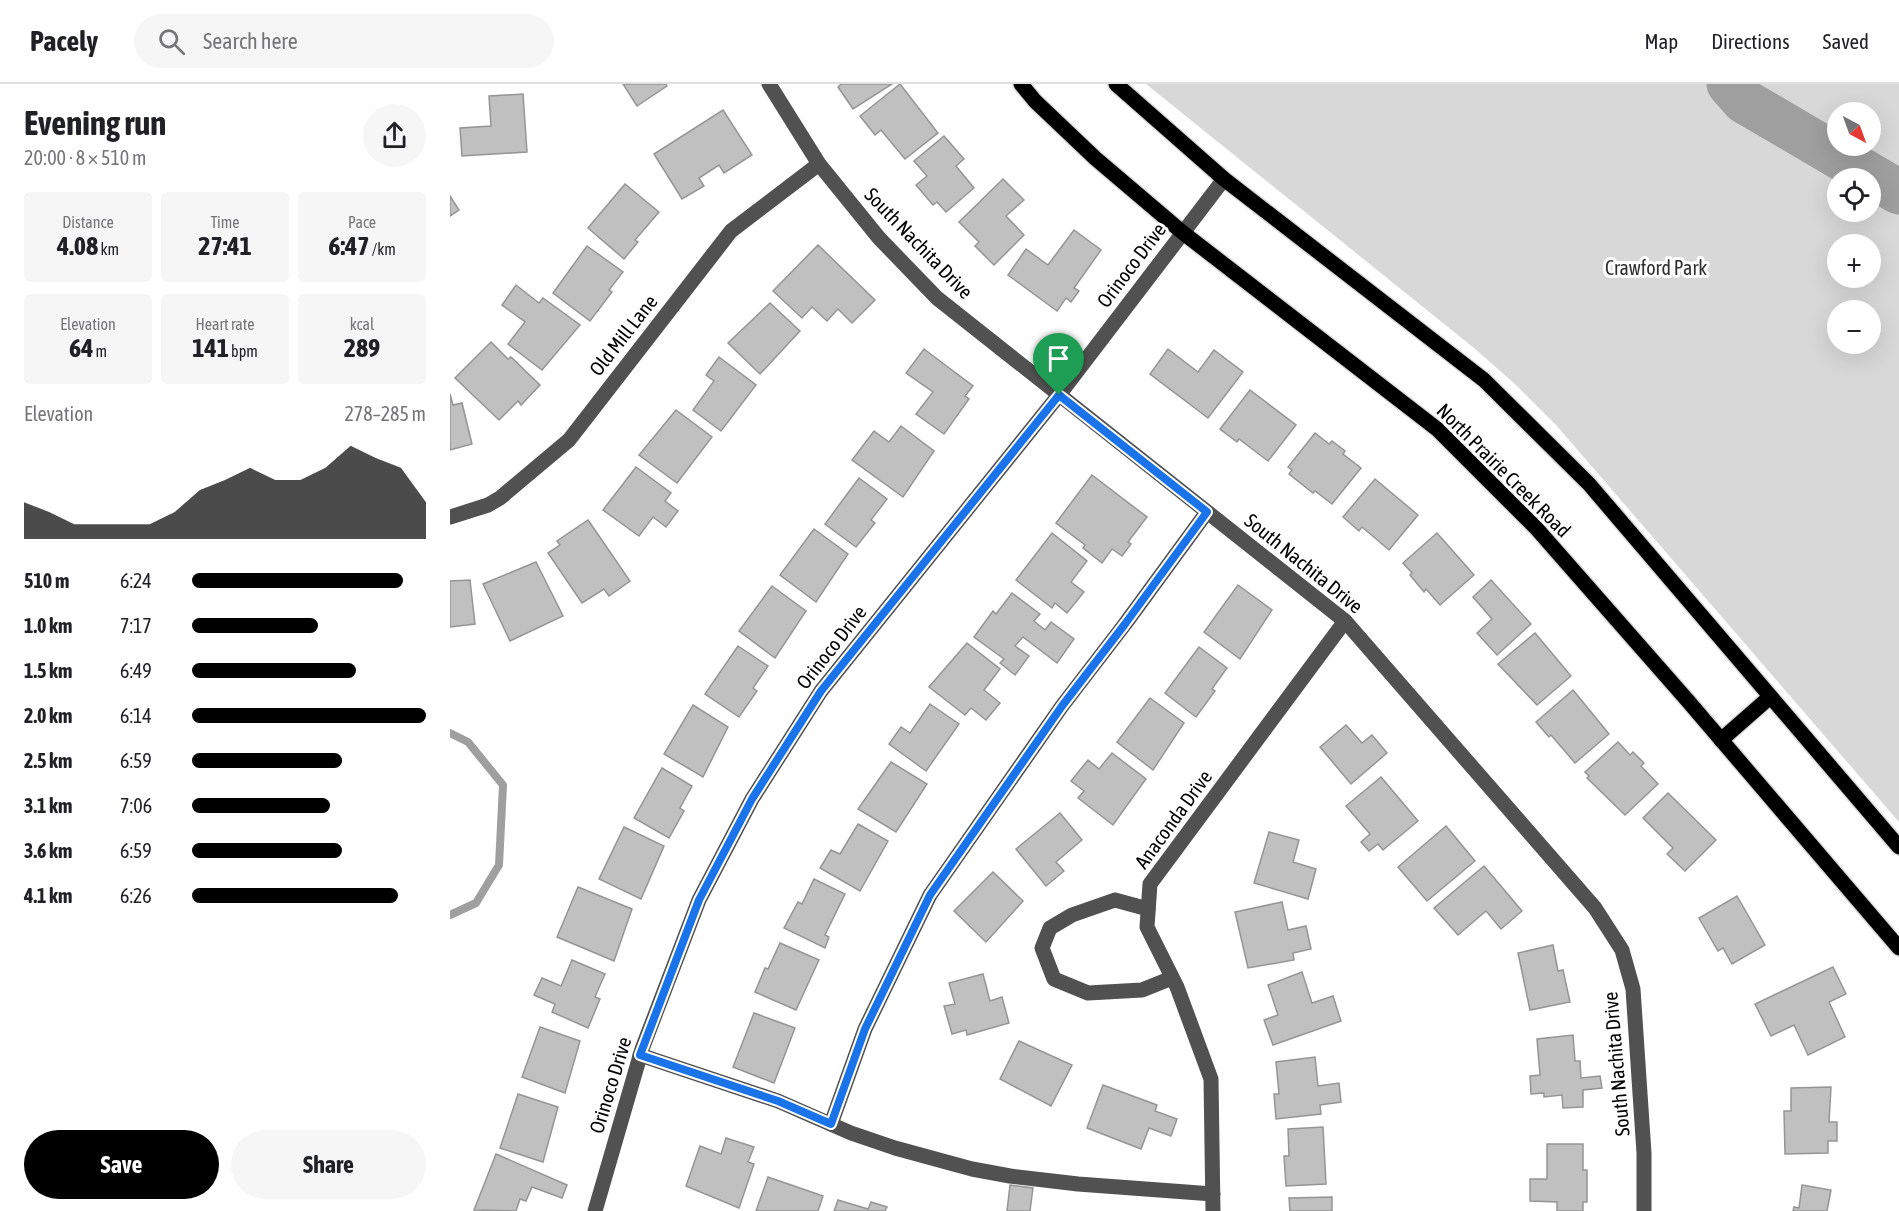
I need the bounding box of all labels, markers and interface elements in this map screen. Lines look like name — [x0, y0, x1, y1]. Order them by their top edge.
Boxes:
search box — [134, 14, 554, 68]
text: Pacely — [30, 25, 98, 57]
icon: search — [155, 25, 188, 58]
text: Search here — [203, 28, 298, 54]
text: Map — [1644, 29, 1678, 53]
text: Directions — [1711, 29, 1790, 53]
text: Saved — [1823, 29, 1869, 53]
north arrow — [1827, 102, 1881, 156]
map controls — [1827, 102, 1881, 354]
text: Evening run — [24, 104, 166, 142]
button: share — [363, 104, 426, 167]
text: 20:00 · 8 × 510 m — [24, 146, 146, 169]
button: locate — [1827, 168, 1881, 222]
street label: South Nachita Drive — [860, 183, 978, 303]
text: Distance — [62, 213, 114, 231]
text: Time — [210, 213, 240, 231]
text: Pace — [348, 213, 376, 231]
street label: Orinoco Drive — [1092, 218, 1170, 312]
text: 4.08 — [57, 231, 98, 261]
text: 27:41 — [198, 231, 252, 261]
text: 6:47 — [328, 231, 370, 261]
button: + — [1827, 234, 1881, 288]
text: km — [98, 240, 119, 258]
text: /km — [370, 240, 396, 258]
park label: Crawford Park — [1605, 256, 1707, 279]
street label: Old Mill Lane — [584, 290, 662, 380]
button: − — [1827, 300, 1881, 354]
text: Elevation — [60, 315, 116, 333]
text: Heart rate — [196, 315, 254, 333]
text: kcal — [350, 315, 374, 333]
text: 64 — [69, 333, 93, 363]
text: 141 — [192, 333, 229, 363]
text: 289 — [344, 333, 380, 363]
pin — [1033, 333, 1084, 395]
text: m — [93, 342, 107, 360]
text: bpm — [229, 342, 258, 360]
icon: arrive — [1042, 342, 1075, 375]
street label: North Prairie Creek Road — [1432, 398, 1576, 542]
text: Elevation — [24, 402, 93, 425]
text: 278–285 m — [344, 402, 426, 425]
street label: South Nachita Drive — [1240, 508, 1368, 618]
text: 510 m — [24, 569, 69, 592]
text: 6:24 — [120, 569, 152, 592]
street label: Orinoco Drive — [791, 601, 871, 693]
text: 1.0 km — [24, 614, 72, 637]
text: 7:17 — [120, 614, 152, 637]
text: 1.5 km — [24, 659, 72, 682]
text: 6:49 — [120, 659, 152, 682]
text: 2.0 km — [24, 704, 72, 727]
text: 6:14 — [120, 704, 152, 727]
text: 2.5 km — [24, 749, 72, 772]
text: 6:59 — [120, 749, 152, 772]
street label: Anaconda Drive — [1130, 765, 1216, 873]
text: 3.1 km — [24, 794, 72, 817]
text: 7:06 — [120, 794, 152, 817]
text: 3.6 km — [24, 839, 72, 862]
text: 6:59 — [120, 839, 152, 862]
text: 4.1 km — [24, 884, 72, 907]
text: 6:26 — [120, 884, 152, 907]
street label: South Nachita Drive — [1598, 991, 1634, 1137]
street label: Orinoco Drive — [584, 1034, 636, 1136]
button: Save — [24, 1130, 219, 1199]
button: Share — [231, 1130, 426, 1199]

